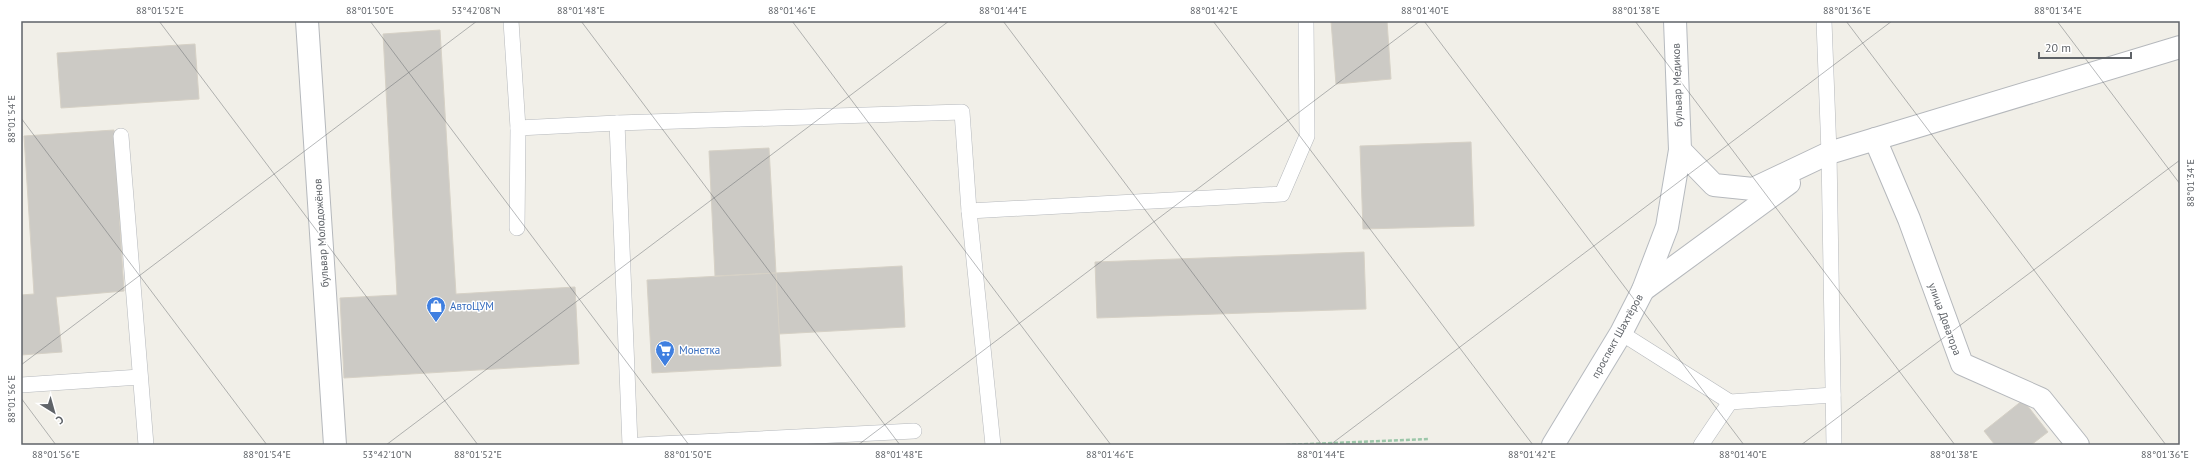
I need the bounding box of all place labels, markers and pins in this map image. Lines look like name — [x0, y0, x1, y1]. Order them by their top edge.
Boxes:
shop icon: АвтоЦУМ — [425, 295, 447, 323]
place label: АвтоЦУМ — [450, 299, 494, 313]
supermarket icon: Монетка — [654, 339, 676, 367]
place label: Монетка — [679, 343, 720, 357]

